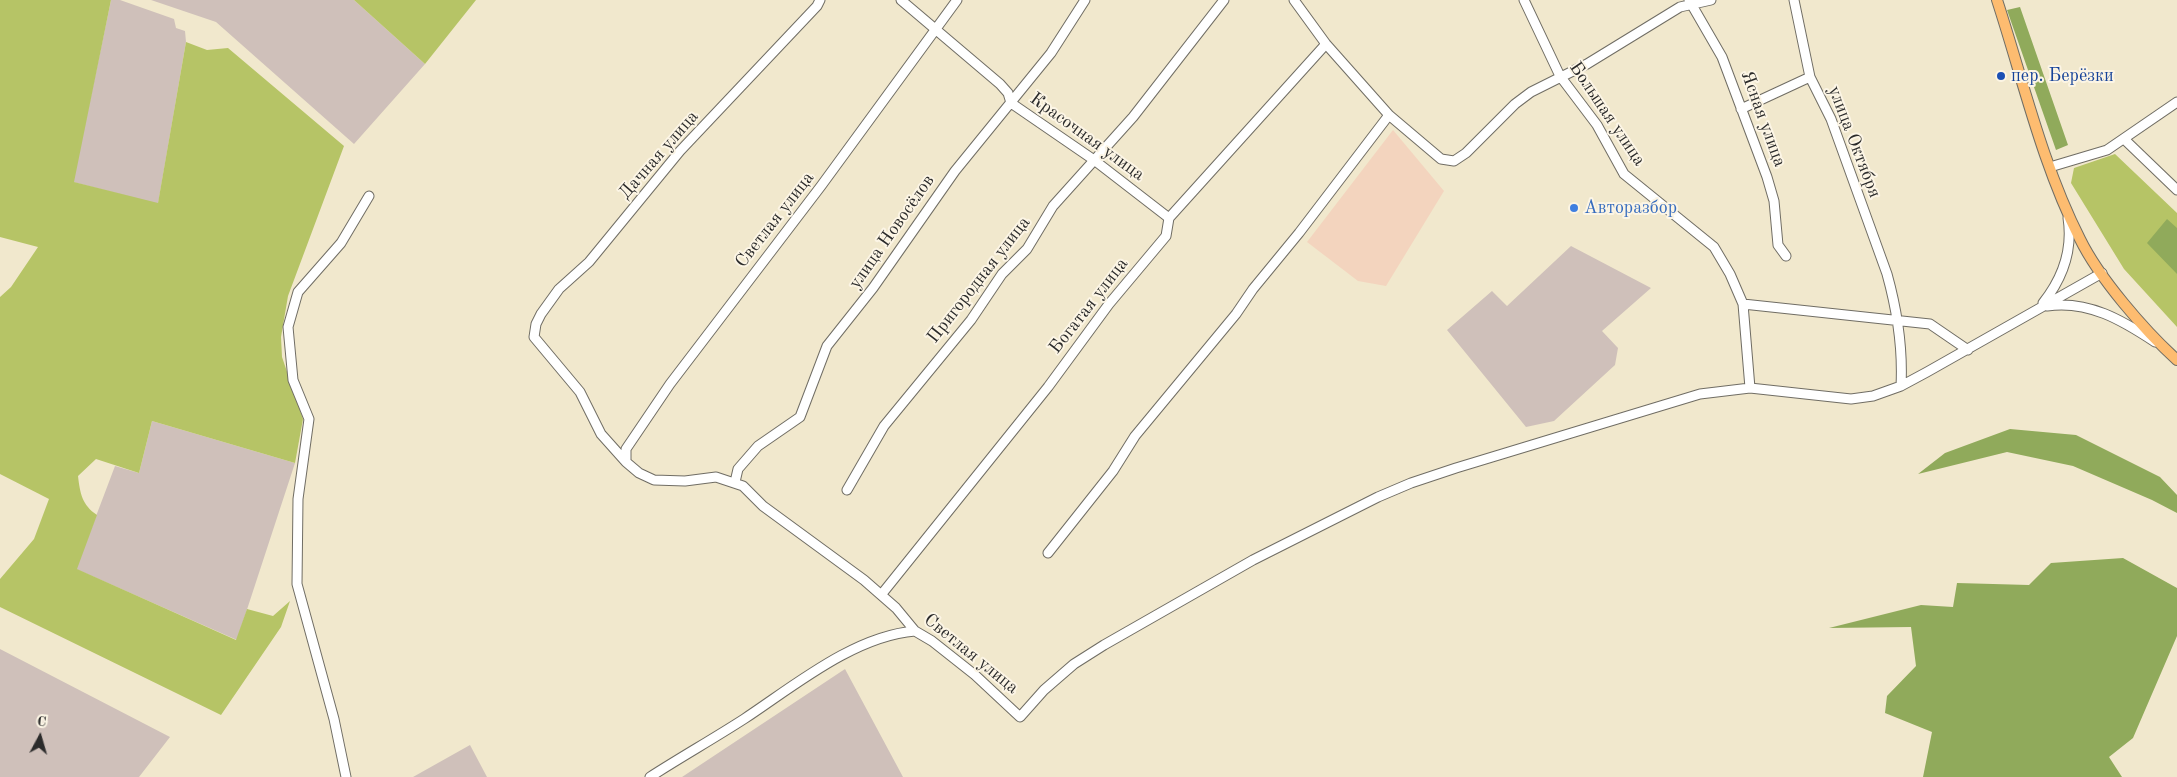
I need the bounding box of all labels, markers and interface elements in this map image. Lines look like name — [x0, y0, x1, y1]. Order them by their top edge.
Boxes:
street label: Большая улица — [1564, 58, 1650, 170]
place label: пер. Берёзки — [2011, 65, 2114, 87]
street label: Ясная улица — [1736, 68, 1790, 170]
marker: пер. Берёзки — [1995, 70, 2007, 82]
street label: улица Октября — [1823, 83, 1885, 201]
street label: Красочная улица — [1026, 88, 1148, 186]
street label: Дачная улица — [615, 106, 703, 204]
street label: Светлая улица — [731, 168, 819, 272]
street label: улица Новосёлов — [845, 171, 939, 293]
place label: Авторазбор — [1584, 197, 1677, 219]
marker: Авторазбор — [1568, 202, 1580, 214]
street label: Пригородная улица — [923, 212, 1035, 348]
street label: Богатая улица — [1045, 254, 1133, 358]
street label: Светлая улица — [919, 609, 1023, 699]
north arrow — [15, 712, 65, 762]
text: С — [36, 715, 47, 730]

